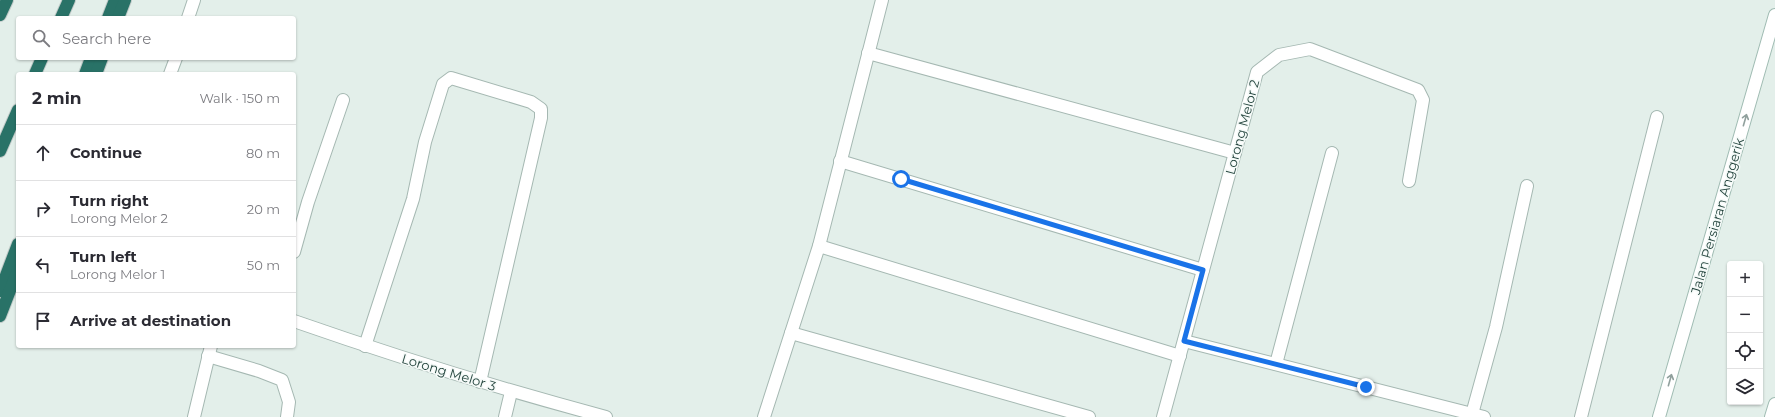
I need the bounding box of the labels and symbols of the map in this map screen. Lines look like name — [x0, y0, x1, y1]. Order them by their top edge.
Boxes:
street label: Lorong Melor 2 — [1222, 78, 1262, 176]
one-way arrow — [1742, 114, 1749, 127]
street label: Jalan Persiaran Anggerik — [1687, 136, 1747, 297]
route start — [892, 170, 910, 188]
street label: Lorong Melor 3 — [400, 350, 498, 394]
one-way arrow — [1667, 373, 1674, 386]
route end — [1357, 378, 1375, 396]

